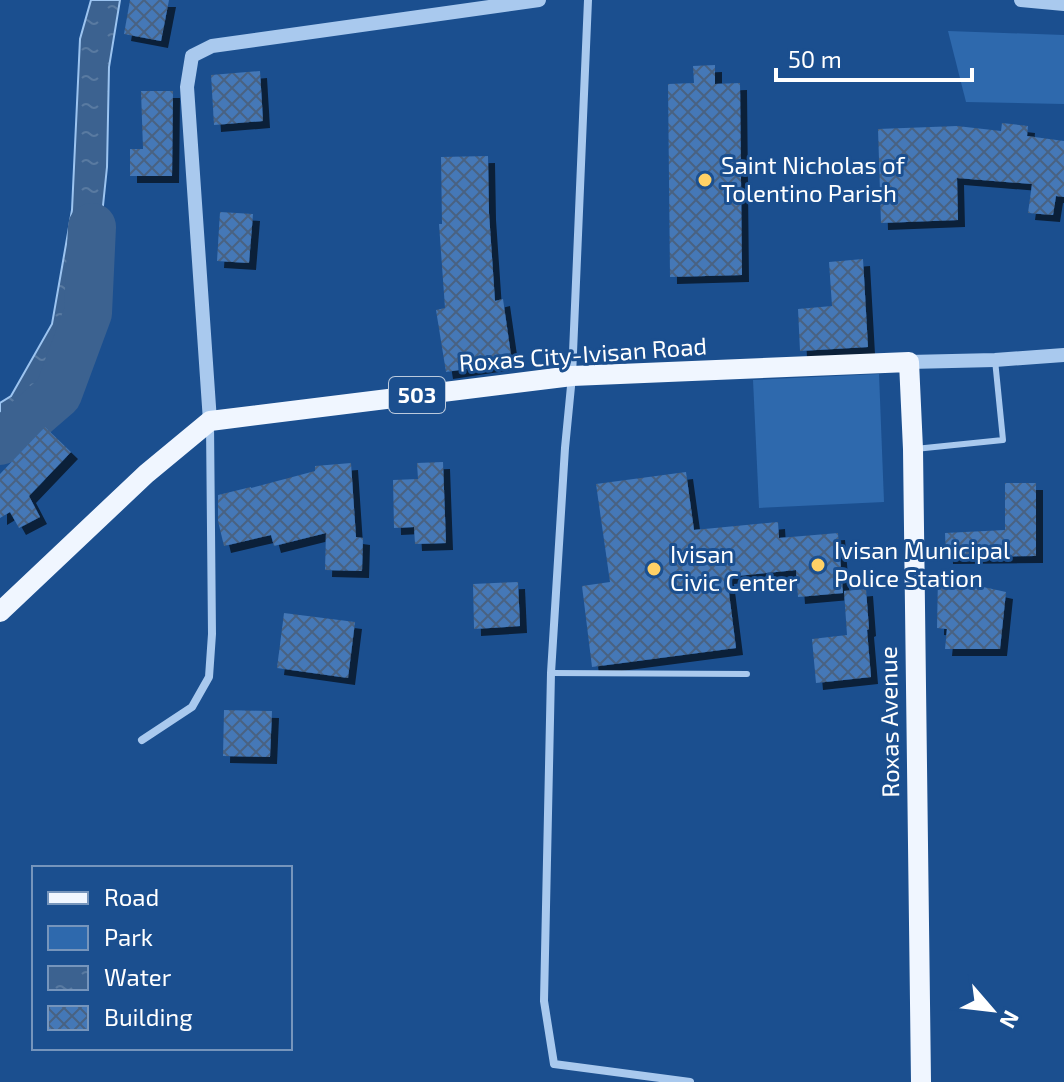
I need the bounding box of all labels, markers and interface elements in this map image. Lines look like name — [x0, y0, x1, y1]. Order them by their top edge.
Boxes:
scale bar — [776, 32, 972, 82]
text: 50 m — [788, 44, 842, 73]
place label: Saint Nicholas of Tolentino Parish — [721, 150, 906, 207]
marker: Saint Nicholas of Tolentino Parish — [696, 171, 714, 189]
street label: Roxas City-Ivisan Road — [458, 330, 708, 377]
road number: 503 — [389, 377, 445, 413]
place label: Ivisan Municipal Police Station — [834, 535, 1010, 592]
place label: Ivisan Civic Center — [670, 539, 798, 596]
marker: Ivisan Municipal Police Station — [809, 556, 827, 574]
marker: Ivisan Civic Center — [645, 560, 663, 578]
street label: Roxas Avenue — [873, 646, 904, 798]
legend — [32, 866, 292, 1050]
text: Road — [104, 882, 159, 911]
text: Park — [104, 922, 153, 951]
text: Water — [104, 962, 172, 991]
north arrow — [952, 970, 1032, 1050]
text: Building — [104, 1002, 193, 1031]
text: N — [995, 1007, 1026, 1033]

